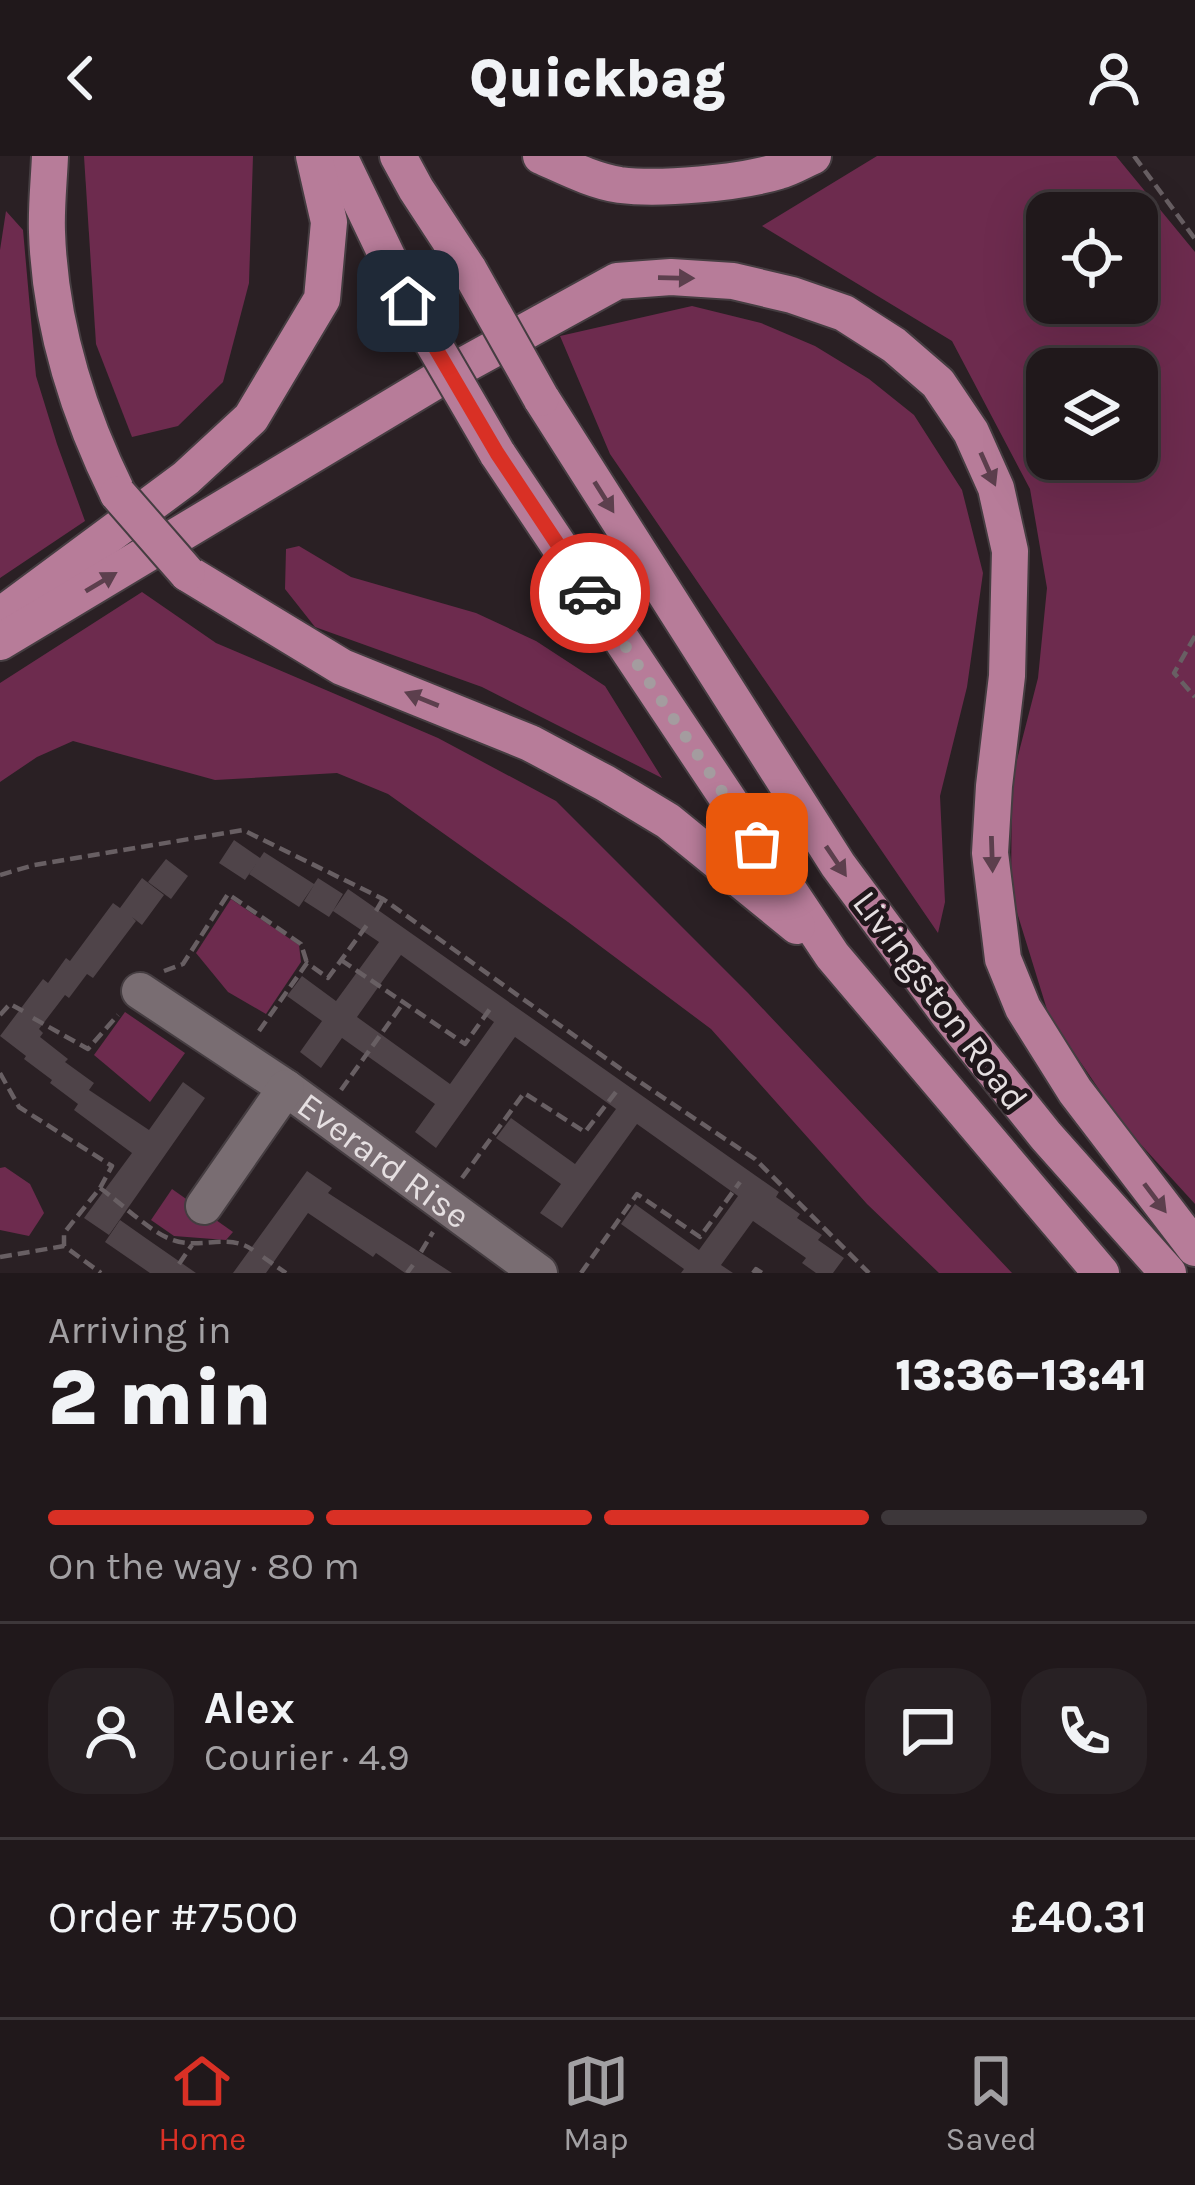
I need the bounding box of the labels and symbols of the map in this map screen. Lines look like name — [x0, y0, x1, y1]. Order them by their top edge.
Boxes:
pin — [357, 250, 459, 352]
one-way arrow — [658, 269, 696, 288]
one-way arrow — [978, 452, 998, 487]
one-way arrow — [592, 480, 614, 513]
courier — [530, 533, 650, 653]
one-way arrow — [84, 572, 118, 593]
one-way arrow — [404, 689, 440, 708]
pin — [706, 793, 808, 895]
one-way arrow — [982, 836, 1001, 874]
one-way arrow — [824, 844, 847, 877]
street label: Livingston Road — [844, 883, 1036, 1119]
street label: Everard Rise — [289, 1084, 478, 1237]
one-way arrow — [1143, 1182, 1167, 1214]

